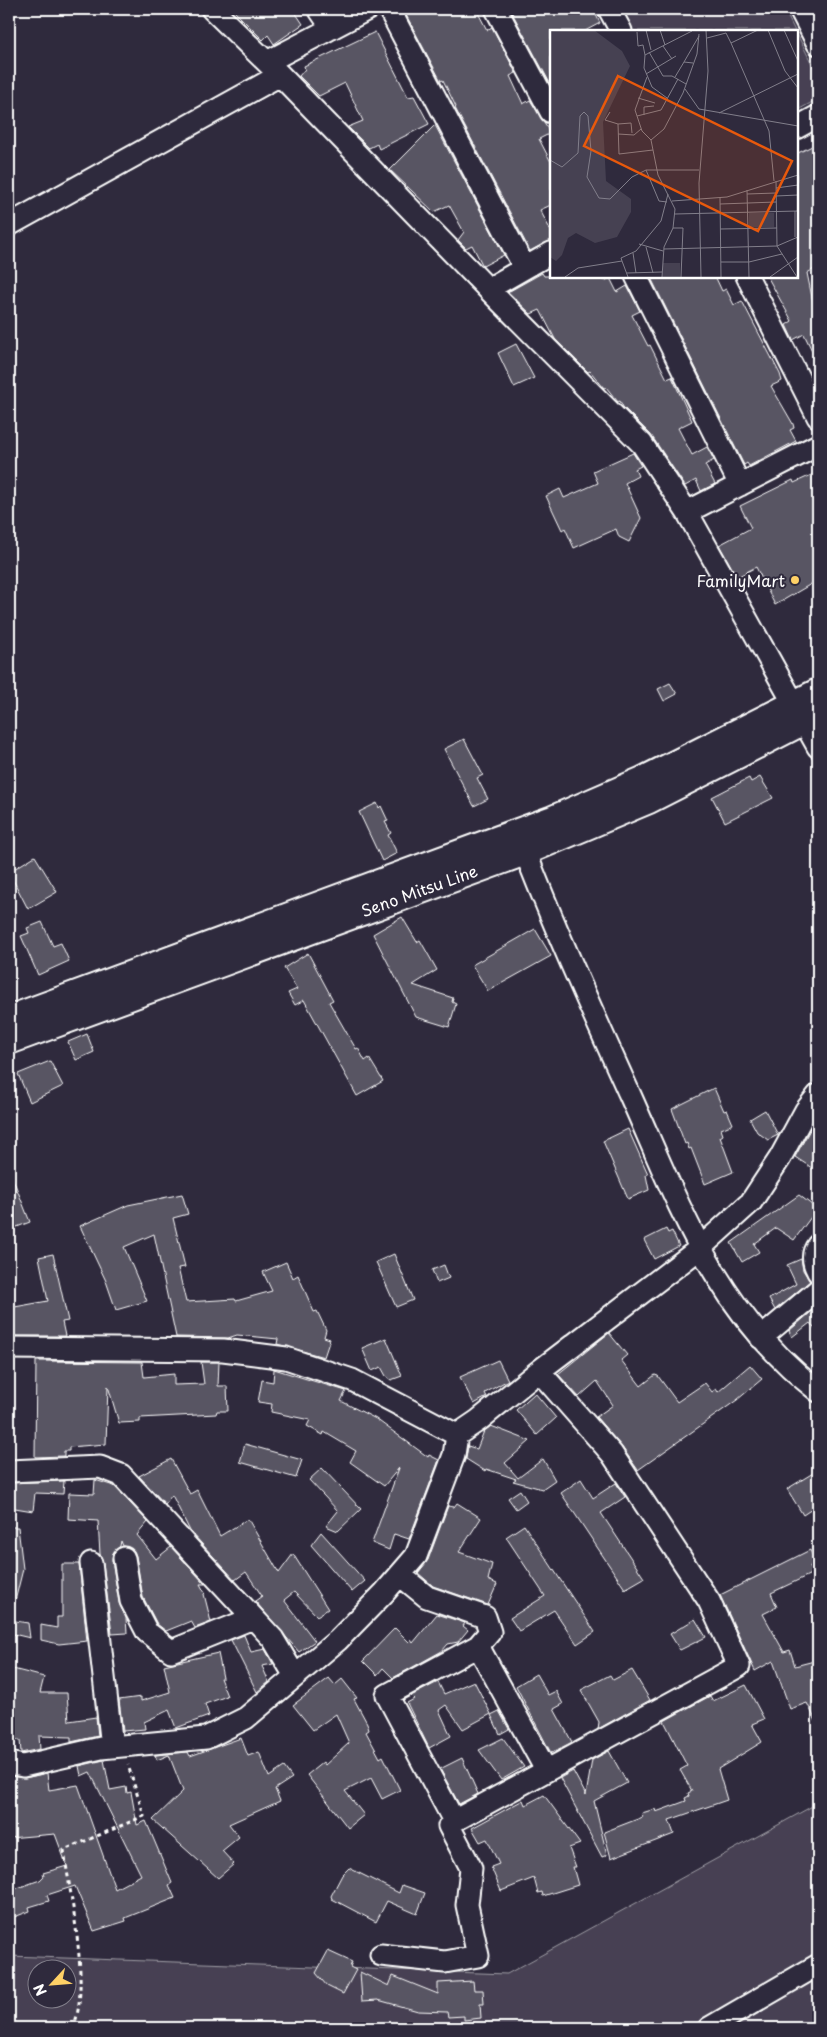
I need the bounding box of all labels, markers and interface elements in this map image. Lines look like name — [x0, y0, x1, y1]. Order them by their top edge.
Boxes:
inset map — [550, 30, 797, 278]
place label: FamilyMart — [697, 568, 785, 592]
marker: FamilyMart — [789, 574, 801, 586]
street label: Seno Mitsu Line — [357, 858, 481, 922]
north arrow — [28, 1960, 78, 2010]
text: N — [28, 1980, 52, 2000]

